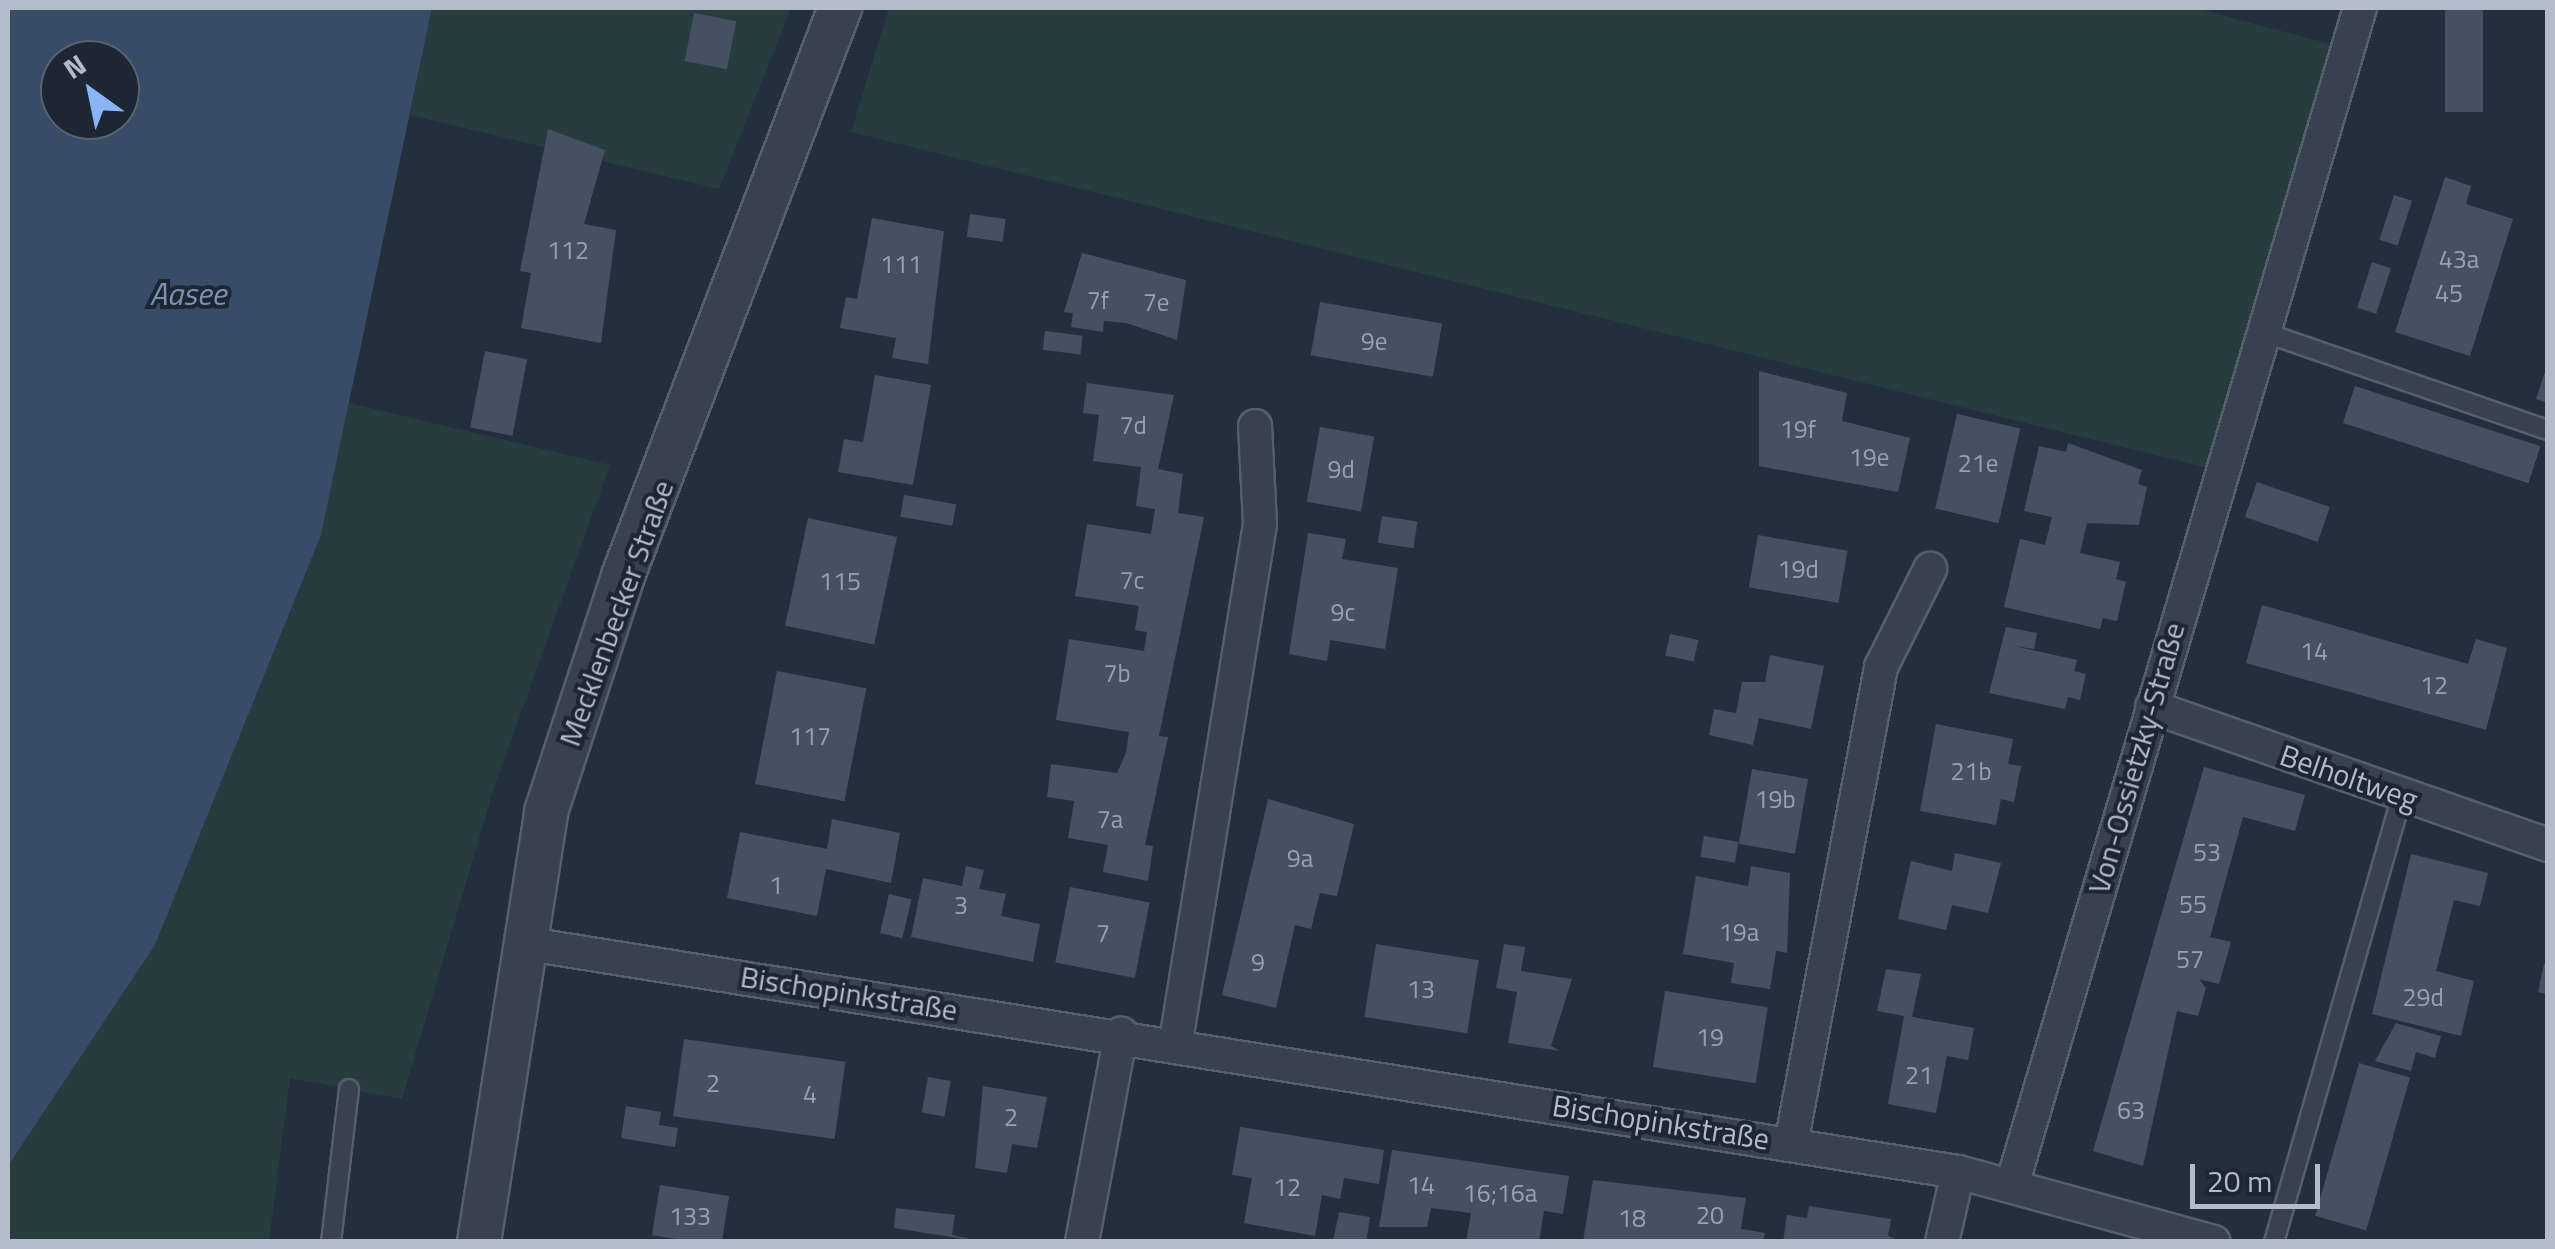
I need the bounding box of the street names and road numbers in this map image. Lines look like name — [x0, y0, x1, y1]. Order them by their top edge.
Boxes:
street label: Mecklenbecker Straße — [551, 475, 681, 751]
street label: Von-Ossietzky-Straße — [2080, 618, 2192, 898]
street label: Belholtweg — [2275, 737, 2423, 817]
street label: Bischopinkstraße — [738, 958, 960, 1028]
street label: Bischopinkstraße — [1550, 1087, 1772, 1157]

